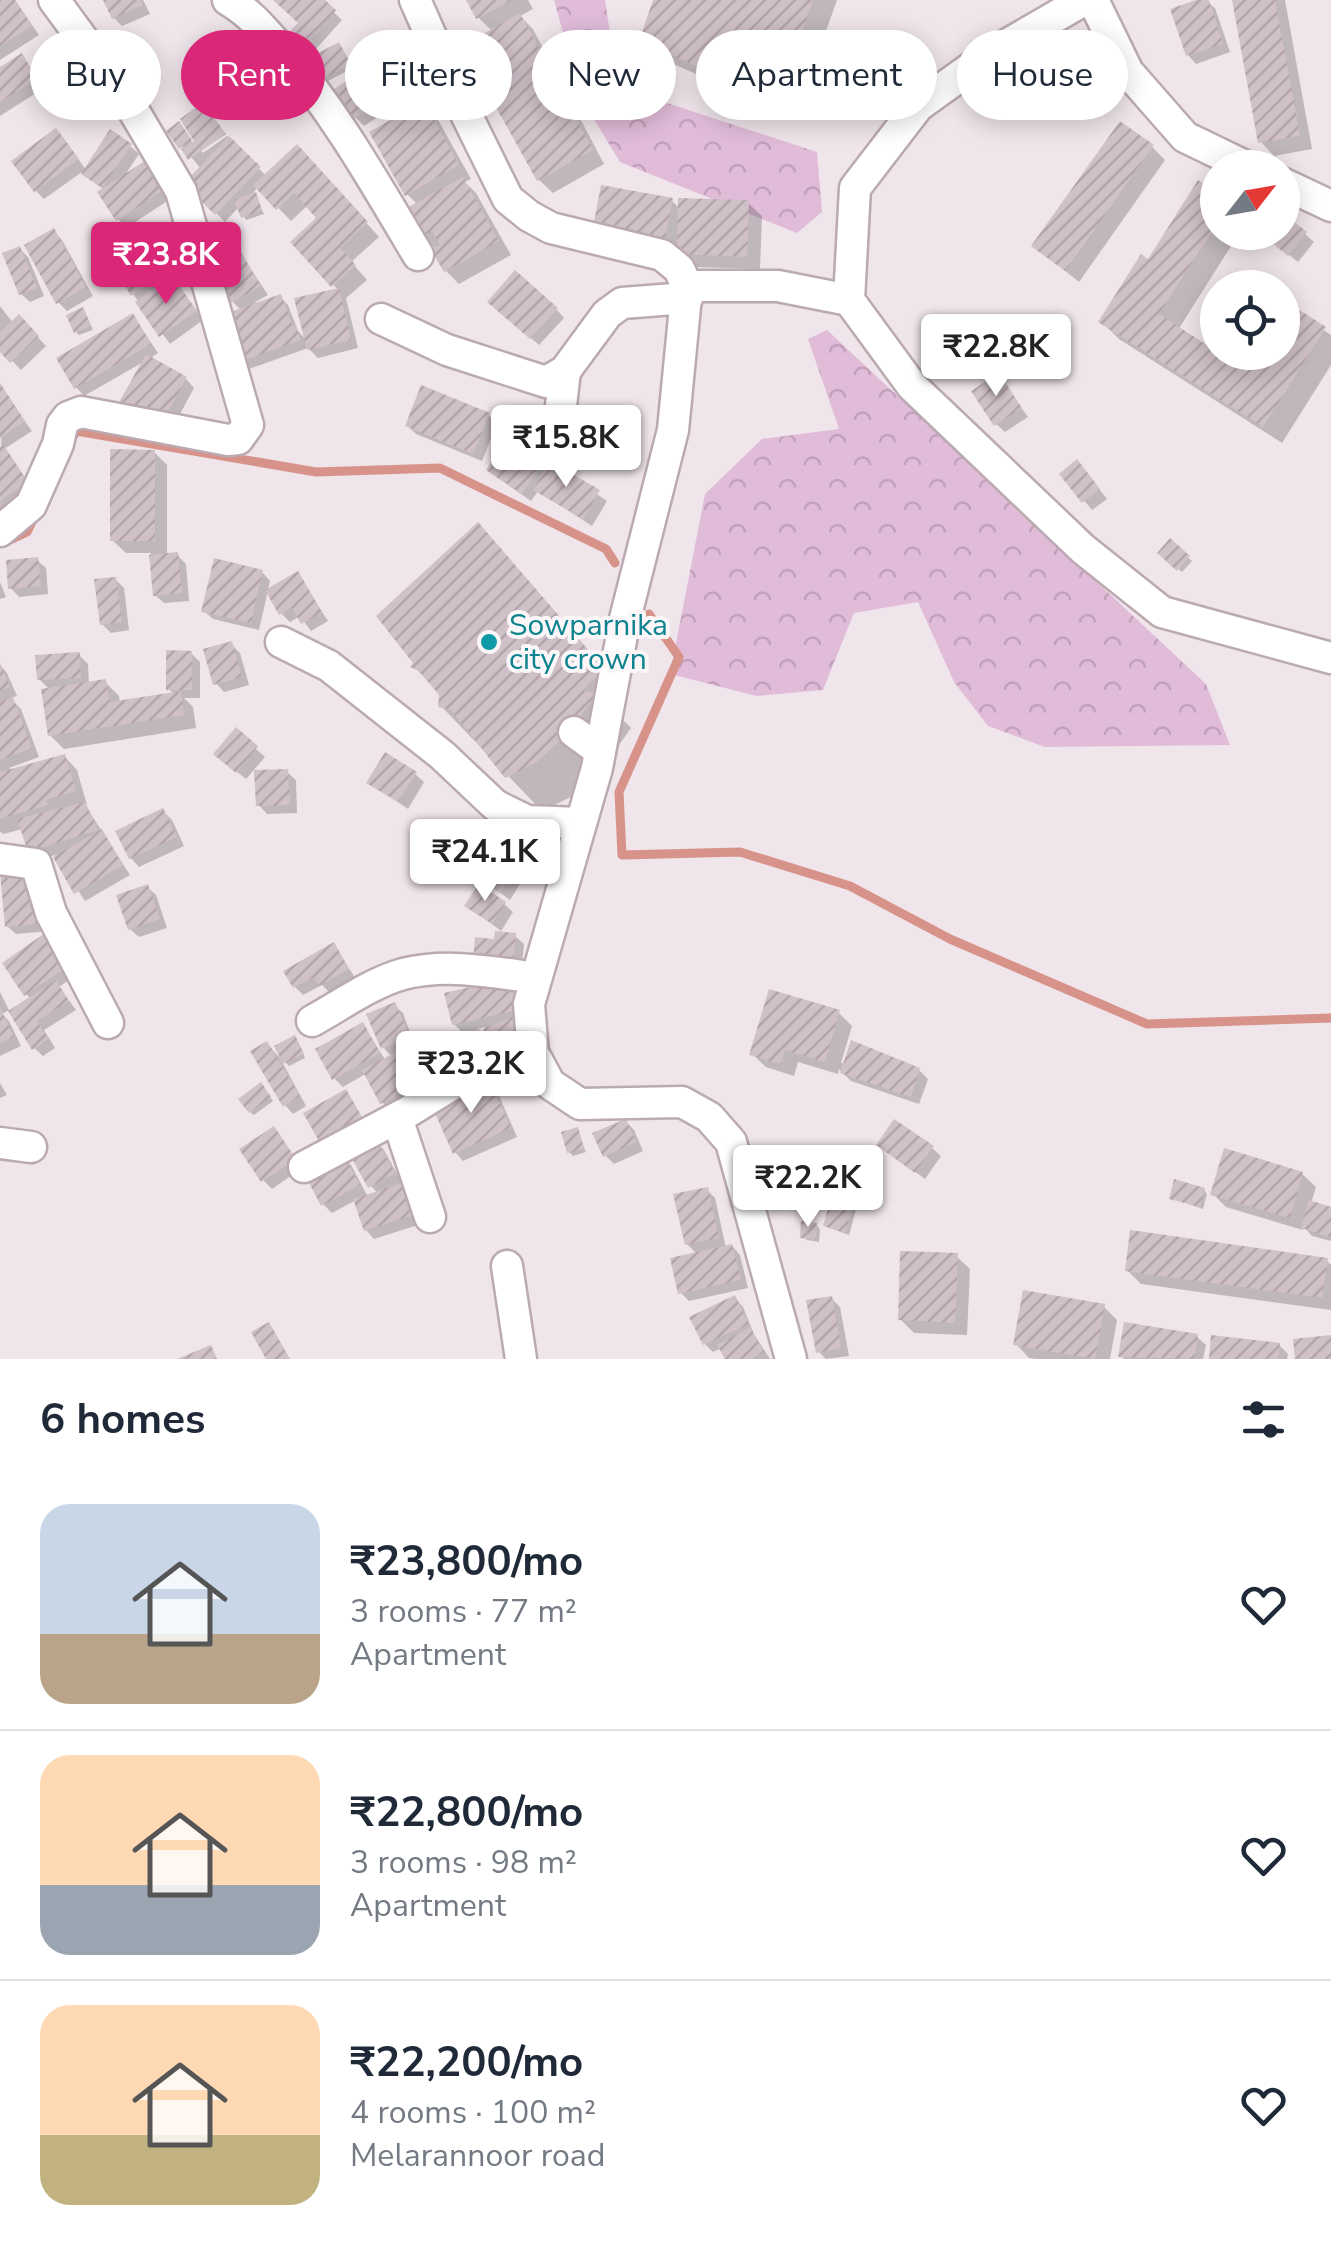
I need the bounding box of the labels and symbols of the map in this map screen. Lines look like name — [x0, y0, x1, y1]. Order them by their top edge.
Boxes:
north arrow — [1200, 150, 1300, 250]
pin: ₹23.8K — [85, 222, 247, 307]
pin: ₹22.8K — [915, 314, 1077, 399]
pin: ₹15.8K — [485, 405, 647, 490]
place label: Sowparnika city crown — [509, 605, 668, 680]
marker: Sowparnika city crown — [478, 631, 500, 653]
pin: ₹24.1K — [404, 819, 566, 904]
pin: ₹23.2K — [390, 1031, 552, 1116]
pin: ₹22.2K — [727, 1145, 889, 1230]

